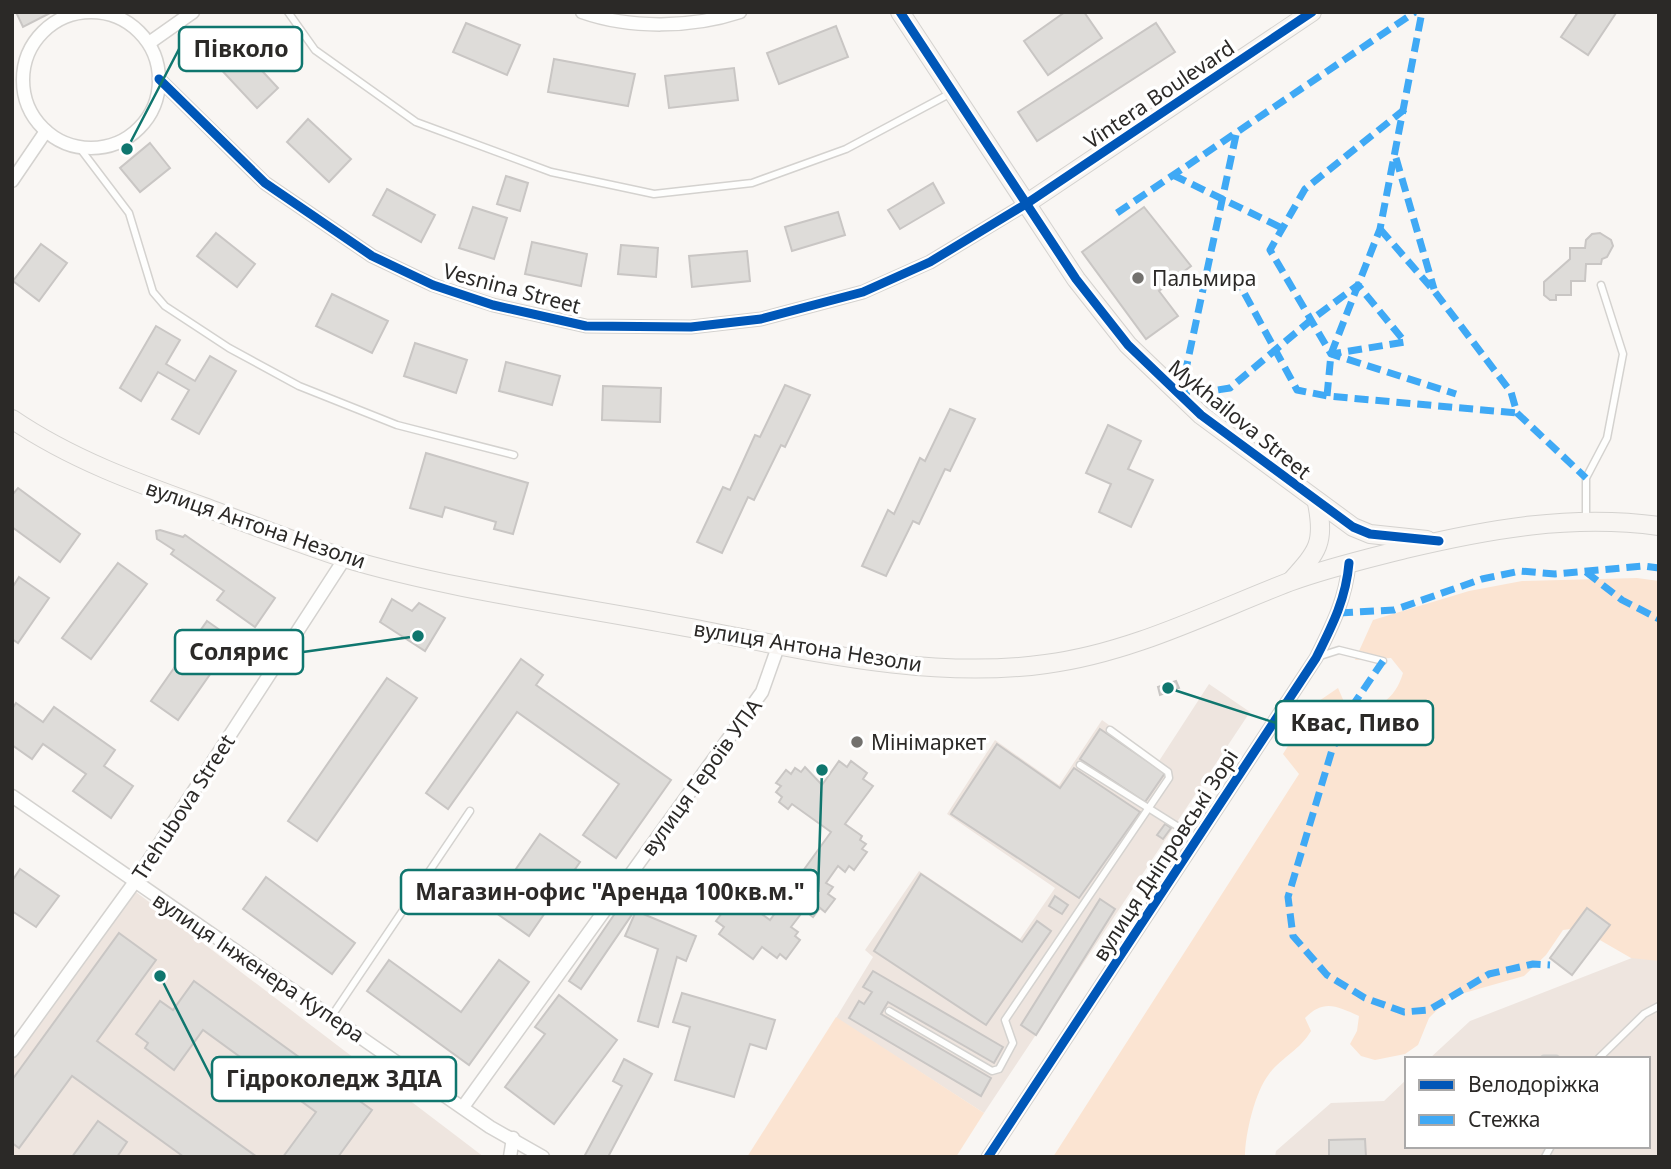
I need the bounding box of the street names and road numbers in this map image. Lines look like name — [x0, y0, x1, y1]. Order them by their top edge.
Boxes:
street label: Vintera Boulevard — [1078, 33, 1240, 155]
street label: Vesnina Street — [440, 256, 584, 320]
street label: Mykhailova Street — [1163, 353, 1317, 485]
street label: вулиця Антона Незоли — [142, 473, 370, 575]
street label: вулиця Антона Незоли — [692, 614, 924, 678]
street label: вулиця Героїв УПА — [634, 692, 768, 861]
street label: Trehubova Street — [125, 728, 241, 885]
street label: вулиця Дніпровські Зорі — [1086, 744, 1244, 966]
street label: вулиця Інженера Купера — [148, 886, 370, 1048]

